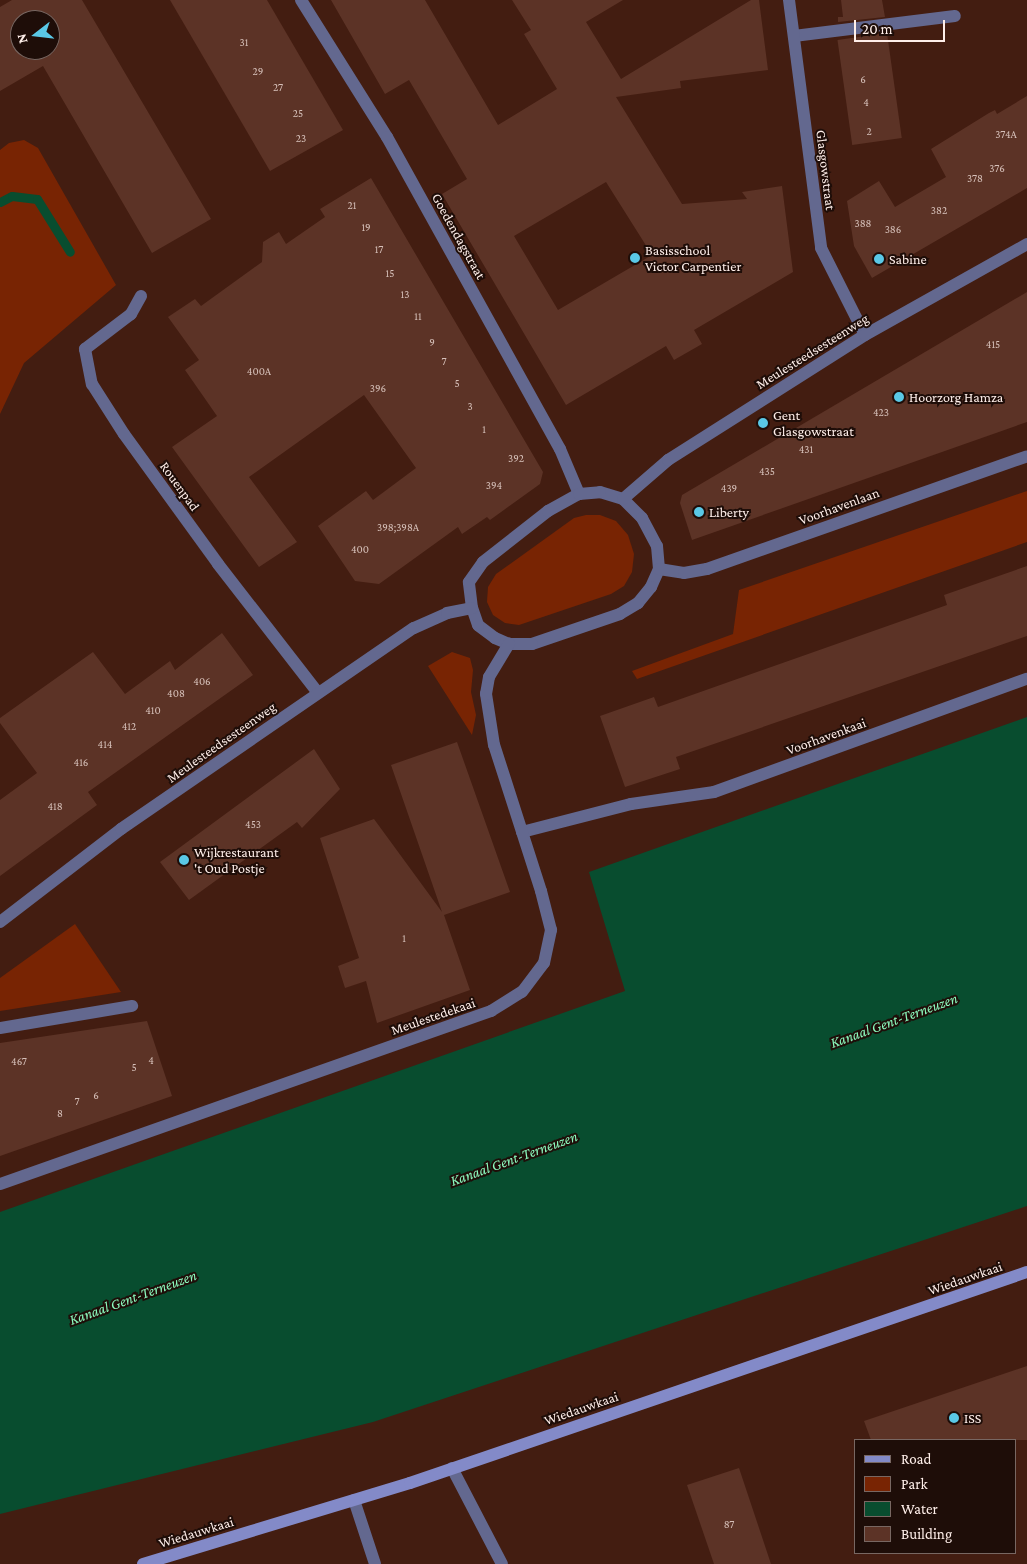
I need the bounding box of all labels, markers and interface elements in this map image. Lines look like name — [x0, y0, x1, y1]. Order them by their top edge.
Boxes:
north arrow — [10, 10, 60, 60]
scale bar — [857, 10, 948, 42]
text: 20 m — [862, 21, 893, 37]
text: N — [13, 32, 31, 46]
house number: 31 — [240, 35, 248, 49]
house number: 29 — [253, 64, 263, 78]
house number: 6 — [860, 72, 866, 86]
house number: 27 — [273, 80, 283, 94]
house number: 4 — [863, 95, 869, 109]
house number: 25 — [293, 106, 303, 120]
house number: 2 — [866, 124, 872, 138]
house number: 374A — [995, 127, 1017, 141]
street label: Glasgowstraat — [813, 129, 839, 211]
house number: 23 — [296, 131, 306, 145]
house number: 376 — [989, 161, 1005, 175]
house number: 378 — [967, 171, 983, 185]
street label: Goedendagstraat — [428, 190, 490, 282]
house number: 21 — [348, 198, 356, 212]
house number: 382 — [931, 203, 947, 217]
house number: 388 — [854, 216, 872, 230]
house number: 19 — [361, 220, 371, 234]
house number: 386 — [885, 222, 901, 236]
house number: 17 — [375, 242, 383, 256]
place label: Basisschool Victor Carpentier — [645, 242, 741, 274]
place label: Sabine — [889, 251, 927, 267]
marker: Basisschool Victor Carpentier — [629, 252, 641, 264]
marker: Sabine — [873, 253, 885, 265]
house number: 15 — [386, 266, 394, 280]
house number: 13 — [401, 287, 409, 301]
house number: 11 — [414, 309, 422, 323]
street label: Meulesteedsesteenweg — [753, 310, 871, 392]
house number: 9 — [429, 335, 435, 349]
house number: 415 — [986, 337, 1000, 351]
house number: 7 — [441, 354, 447, 368]
house number: 400A — [247, 364, 271, 378]
house number: 5 — [454, 376, 460, 390]
house number: 396 — [370, 381, 386, 395]
place label: Hoorzorg Hamza — [909, 389, 1003, 405]
marker: Hoorzorg Hamza — [893, 391, 905, 403]
house number: 3 — [467, 399, 473, 413]
house number: 423 — [873, 405, 889, 419]
place label: Gent Glasgowstraat — [773, 407, 854, 440]
marker: Gent Glasgowstraat — [757, 417, 769, 429]
house number: 1 — [482, 422, 486, 436]
house number: 431 — [799, 442, 813, 456]
house number: 392 — [508, 451, 524, 465]
street label: Rouenpad — [157, 458, 203, 514]
house number: 435 — [759, 464, 775, 478]
house number: 394 — [486, 478, 502, 492]
house number: 439 — [721, 481, 737, 495]
street label: Voorhavenlaan — [797, 484, 881, 528]
place label: Liberty — [709, 504, 749, 520]
marker: Liberty — [693, 506, 705, 518]
house number: 398;398A — [377, 520, 419, 534]
house number: 400 — [351, 542, 369, 556]
house number: 406 — [193, 674, 211, 688]
house number: 408 — [167, 686, 185, 700]
street label: Meulesteedsesteenweg — [163, 698, 279, 786]
house number: 410 — [145, 703, 161, 717]
street label: Voorhavenkaai — [784, 714, 868, 758]
house number: 412 — [122, 719, 136, 733]
house number: 414 — [98, 737, 112, 751]
house number: 416 — [74, 755, 88, 769]
house number: 418 — [47, 799, 63, 813]
house number: 453 — [245, 817, 261, 831]
place label: Wijkrestaurant 't Oud Postje — [194, 844, 279, 876]
marker: Wijkrestaurant 't Oud Postje — [178, 854, 190, 866]
house number: 1 — [402, 931, 406, 945]
water label: Kanaal Gent-Terneuzen — [828, 990, 960, 1052]
street label: Meulestedekaai — [389, 994, 477, 1038]
house number: 4 — [148, 1053, 154, 1067]
house number: 467 — [11, 1054, 27, 1068]
house number: 5 — [131, 1060, 137, 1074]
house number: 6 — [93, 1088, 99, 1102]
house number: 7 — [74, 1094, 80, 1108]
house number: 8 — [57, 1106, 63, 1120]
water label: Kanaal Gent-Terneuzen — [448, 1128, 580, 1190]
street label: Wiedauwkaai — [926, 1257, 1004, 1299]
water label: Kanaal Gent-Terneuzen — [67, 1267, 199, 1329]
street label: Wiedauwkaai — [542, 1387, 620, 1429]
place label: ISS — [964, 1410, 981, 1426]
marker: ISS — [948, 1412, 960, 1424]
legend — [854, 1439, 1017, 1554]
text: Road — [901, 1451, 931, 1467]
text: Park — [901, 1476, 928, 1492]
text: Water — [901, 1501, 938, 1517]
street label: Wiedauwkaai — [157, 1513, 235, 1551]
house number: 87 — [724, 1517, 734, 1531]
text: Building — [901, 1526, 952, 1542]

